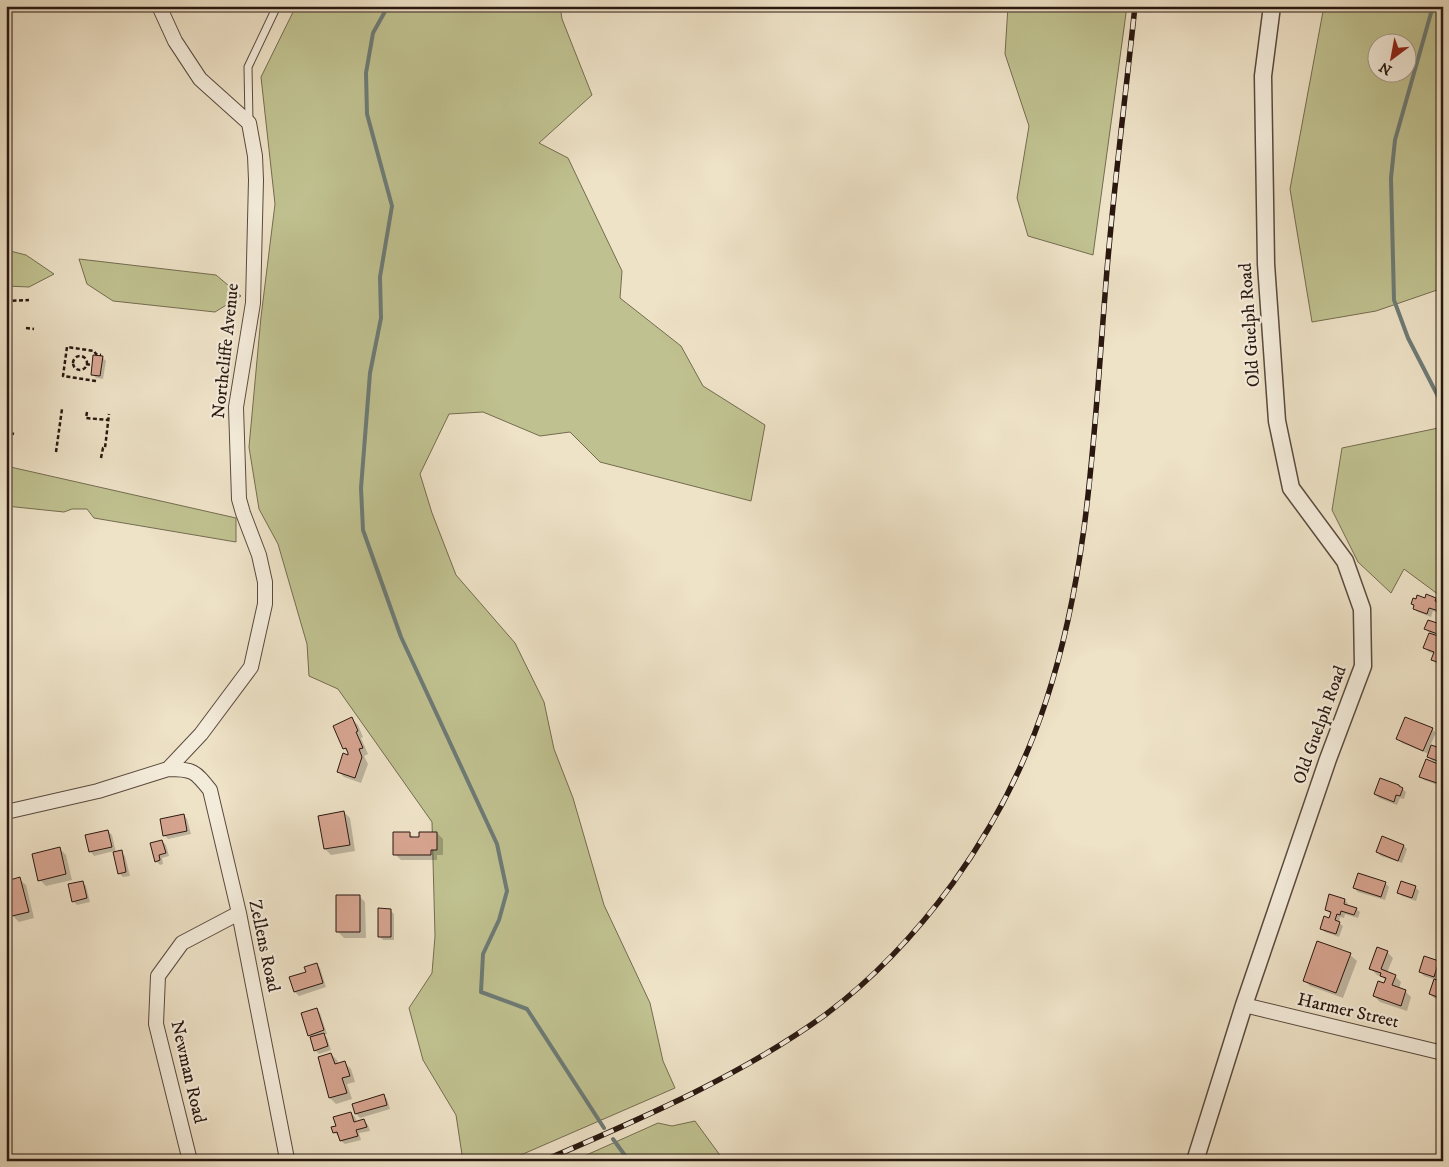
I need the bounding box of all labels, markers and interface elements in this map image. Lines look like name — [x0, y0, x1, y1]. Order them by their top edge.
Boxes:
north arrow — [1366, 32, 1416, 82]
text: N — [1376, 57, 1395, 79]
street label: Old Guelph Road — [1235, 262, 1265, 388]
street label: Northcliffe Avenue — [208, 282, 244, 420]
street label: Old Guelph Road — [1288, 663, 1352, 787]
street label: Zellens Road — [243, 898, 285, 994]
street label: Harmer Street — [1295, 989, 1401, 1033]
street label: Newman Road — [165, 1018, 211, 1126]

